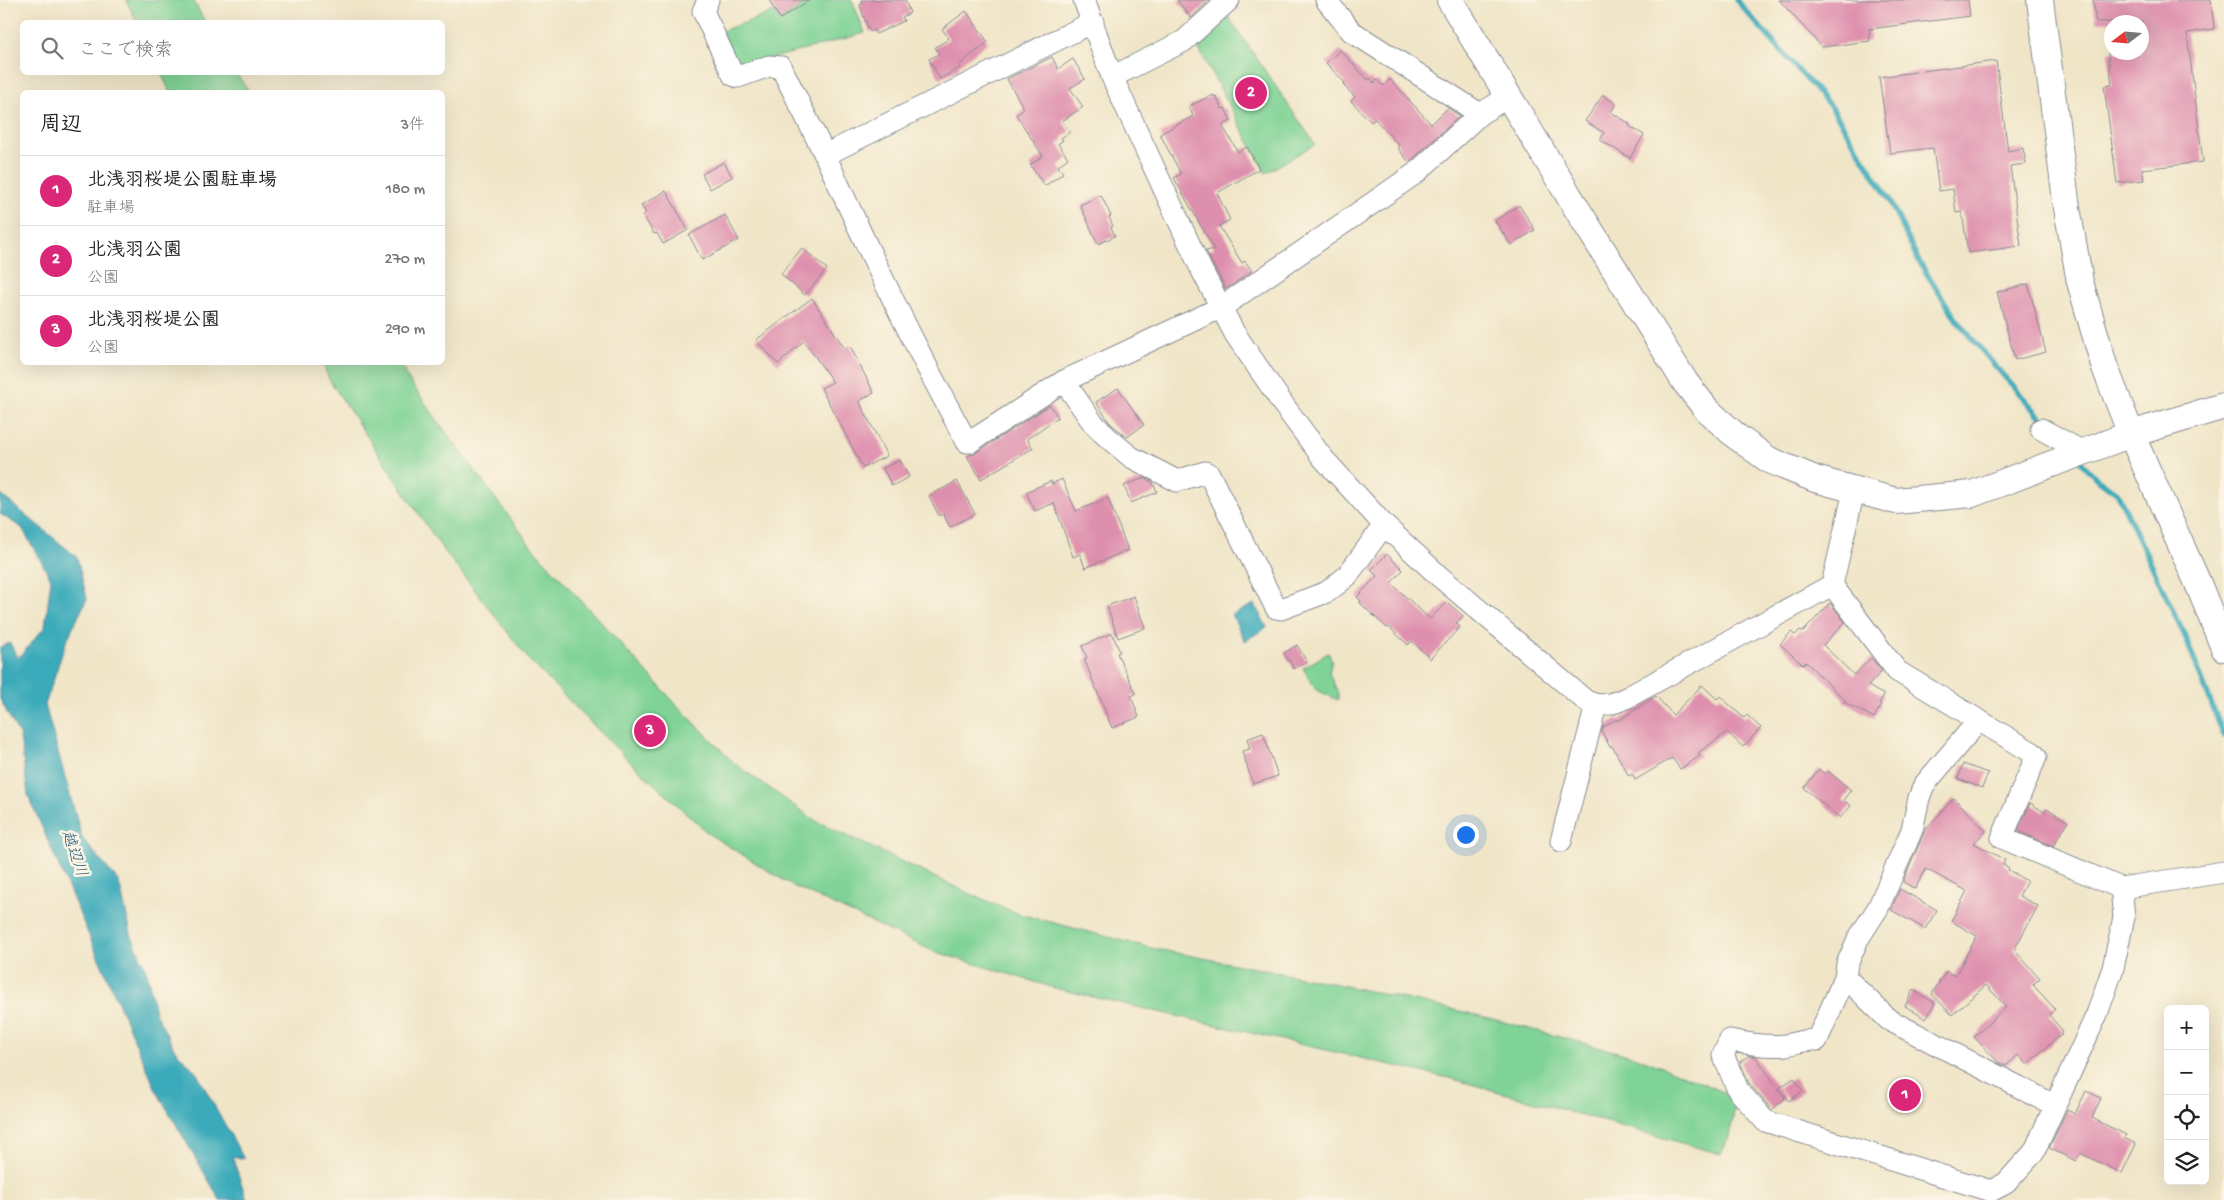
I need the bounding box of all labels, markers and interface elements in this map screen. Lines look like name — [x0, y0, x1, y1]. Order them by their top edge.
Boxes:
north arrow — [2104, 15, 2149, 60]
search box — [20, 20, 445, 75]
icon: search — [38, 34, 66, 62]
text: ここで検索 — [78, 40, 173, 63]
pin: 2 — [1235, 74, 1267, 112]
text: 周辺 — [40, 114, 82, 139]
text: 3件 — [401, 117, 425, 136]
text: 北浅羽桜堤公園駐車場 — [87, 170, 277, 193]
text: 1 — [53, 181, 59, 200]
text: 180 m — [386, 181, 425, 200]
text: 駐車場 — [87, 200, 135, 219]
text: 北浅羽公園 — [87, 240, 182, 263]
text: 2 — [52, 251, 60, 270]
text: 270 m — [385, 251, 425, 270]
text: 公園 — [87, 270, 119, 289]
text: 北浅羽桜堤公園 — [87, 310, 220, 333]
text: 3 — [52, 321, 60, 340]
text: 290 m — [385, 321, 425, 340]
text: 公園 — [87, 340, 119, 359]
pin: 3 — [634, 712, 666, 750]
your location — [1453, 822, 1479, 848]
water label: 越辺川 — [56, 827, 90, 880]
map controls — [2164, 1005, 2209, 1185]
button: + — [2164, 1005, 2209, 1050]
button: − — [2164, 1050, 2209, 1095]
pin: 1 — [1889, 1076, 1921, 1114]
button: locate — [2164, 1095, 2209, 1140]
button: layers — [2164, 1140, 2209, 1185]

